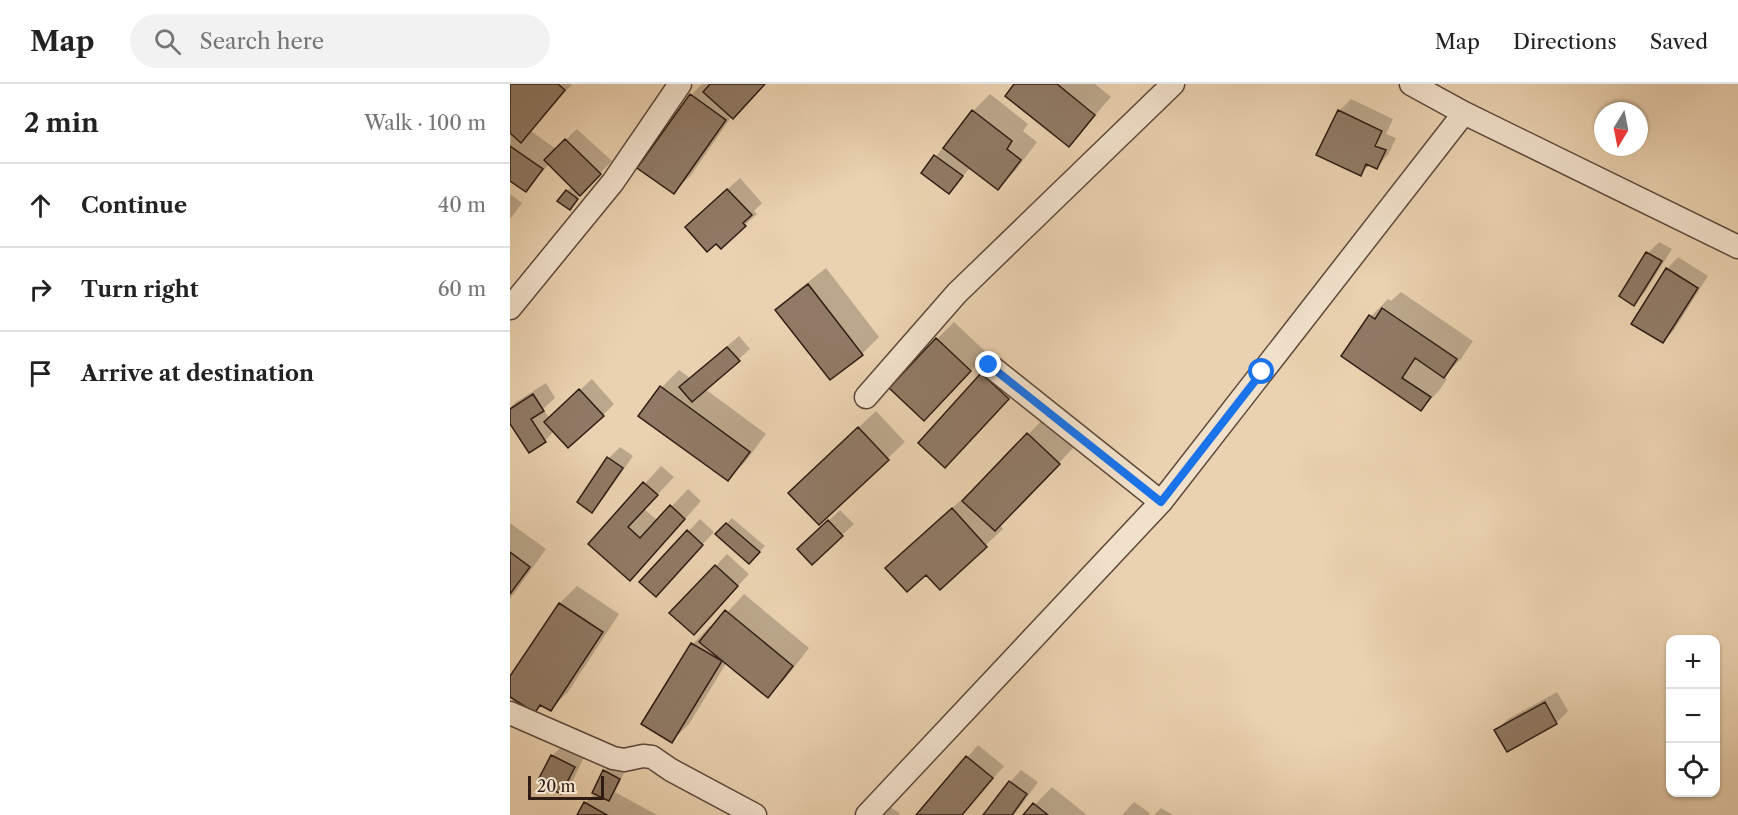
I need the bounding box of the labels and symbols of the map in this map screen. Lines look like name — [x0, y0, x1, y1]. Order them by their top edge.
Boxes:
north arrow — [1594, 102, 1648, 156]
route end — [975, 351, 1001, 377]
route start — [1248, 358, 1274, 384]
scale bar — [528, 773, 604, 800]

